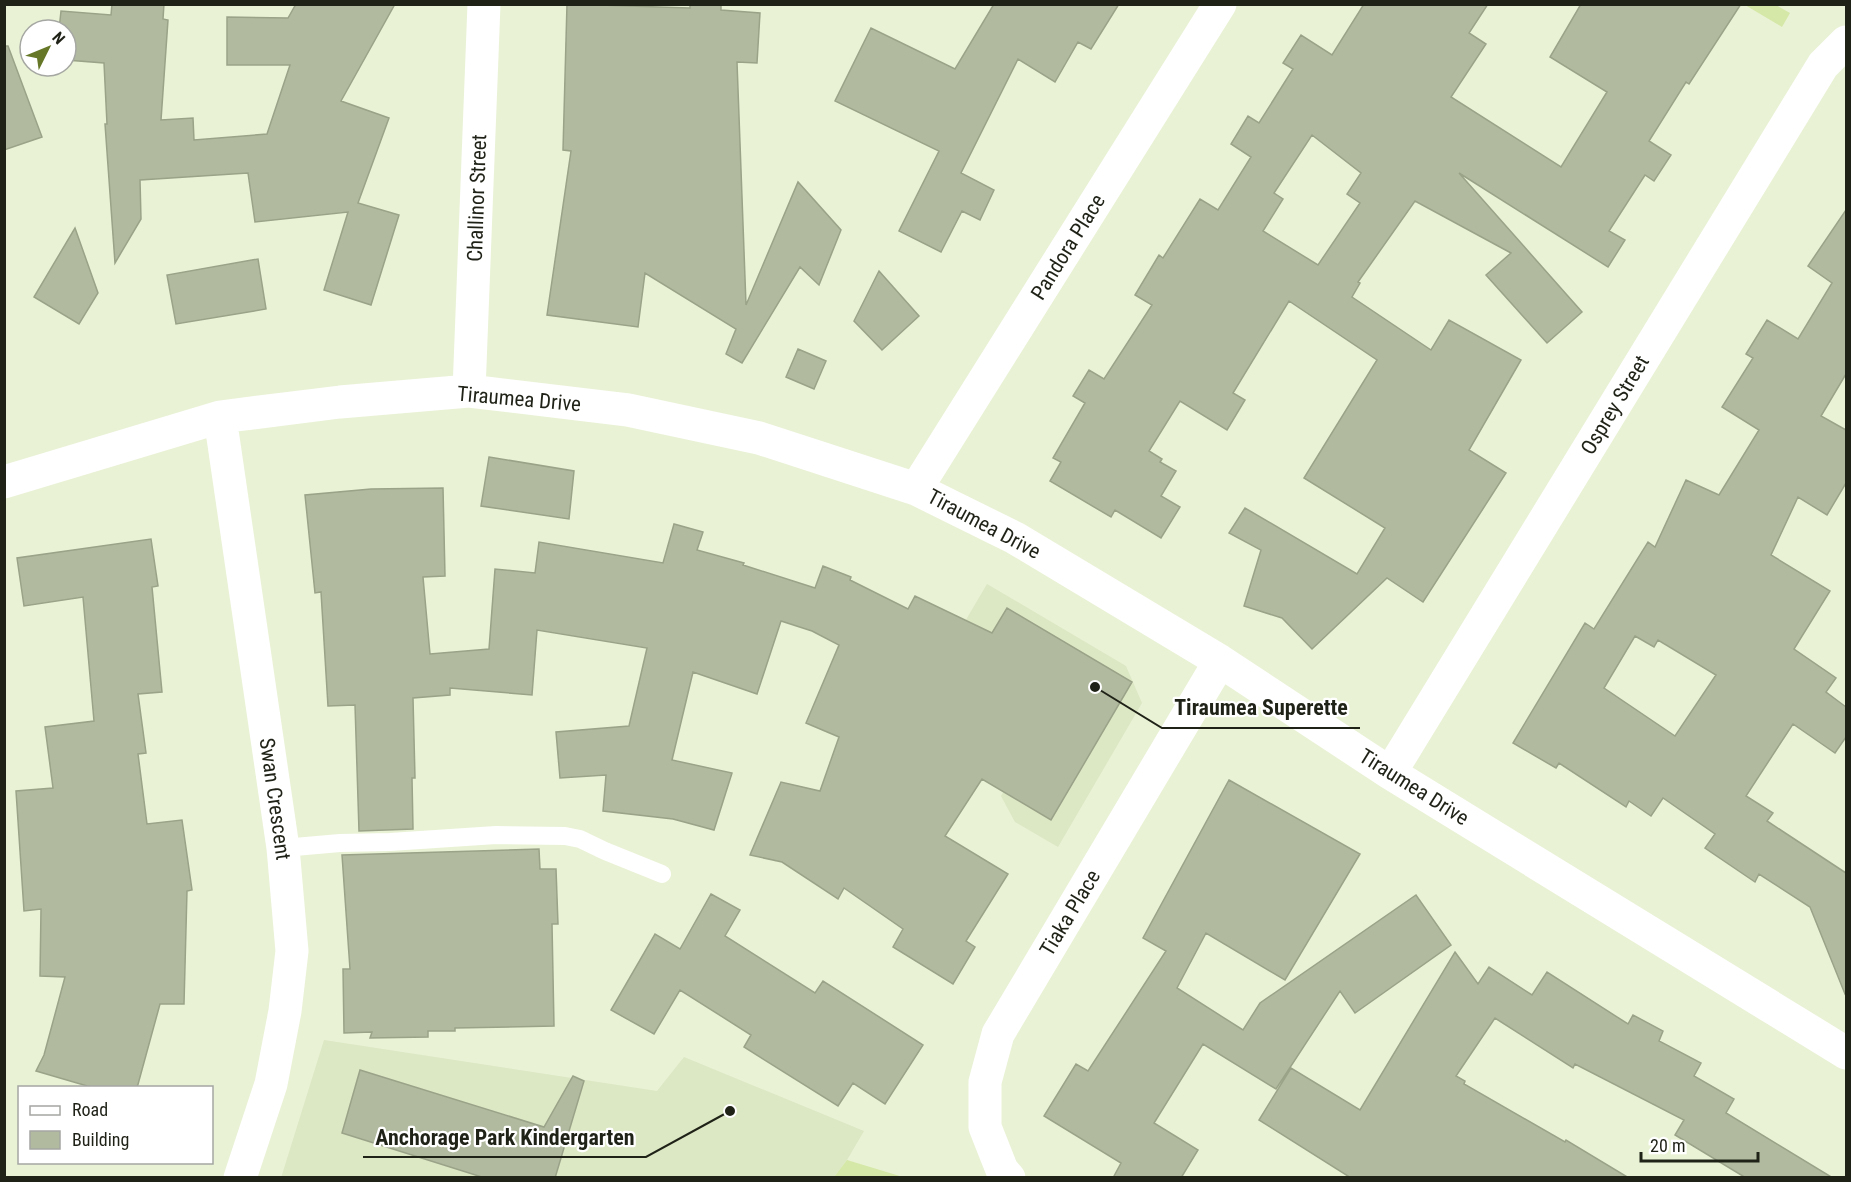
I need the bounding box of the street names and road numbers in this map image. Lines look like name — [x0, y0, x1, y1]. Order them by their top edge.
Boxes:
street label: Challinor Street — [463, 134, 491, 262]
street label: Pandora Place — [1026, 190, 1110, 304]
street label: Osprey Street — [1576, 351, 1654, 459]
street label: Tiraumea Drive — [456, 382, 582, 416]
street label: Tiraumea Drive — [923, 484, 1045, 564]
street label: Swan Crescent — [255, 736, 295, 862]
street label: Tiraumea Drive — [1355, 744, 1473, 830]
street label: Tiaka Place — [1035, 865, 1105, 960]

